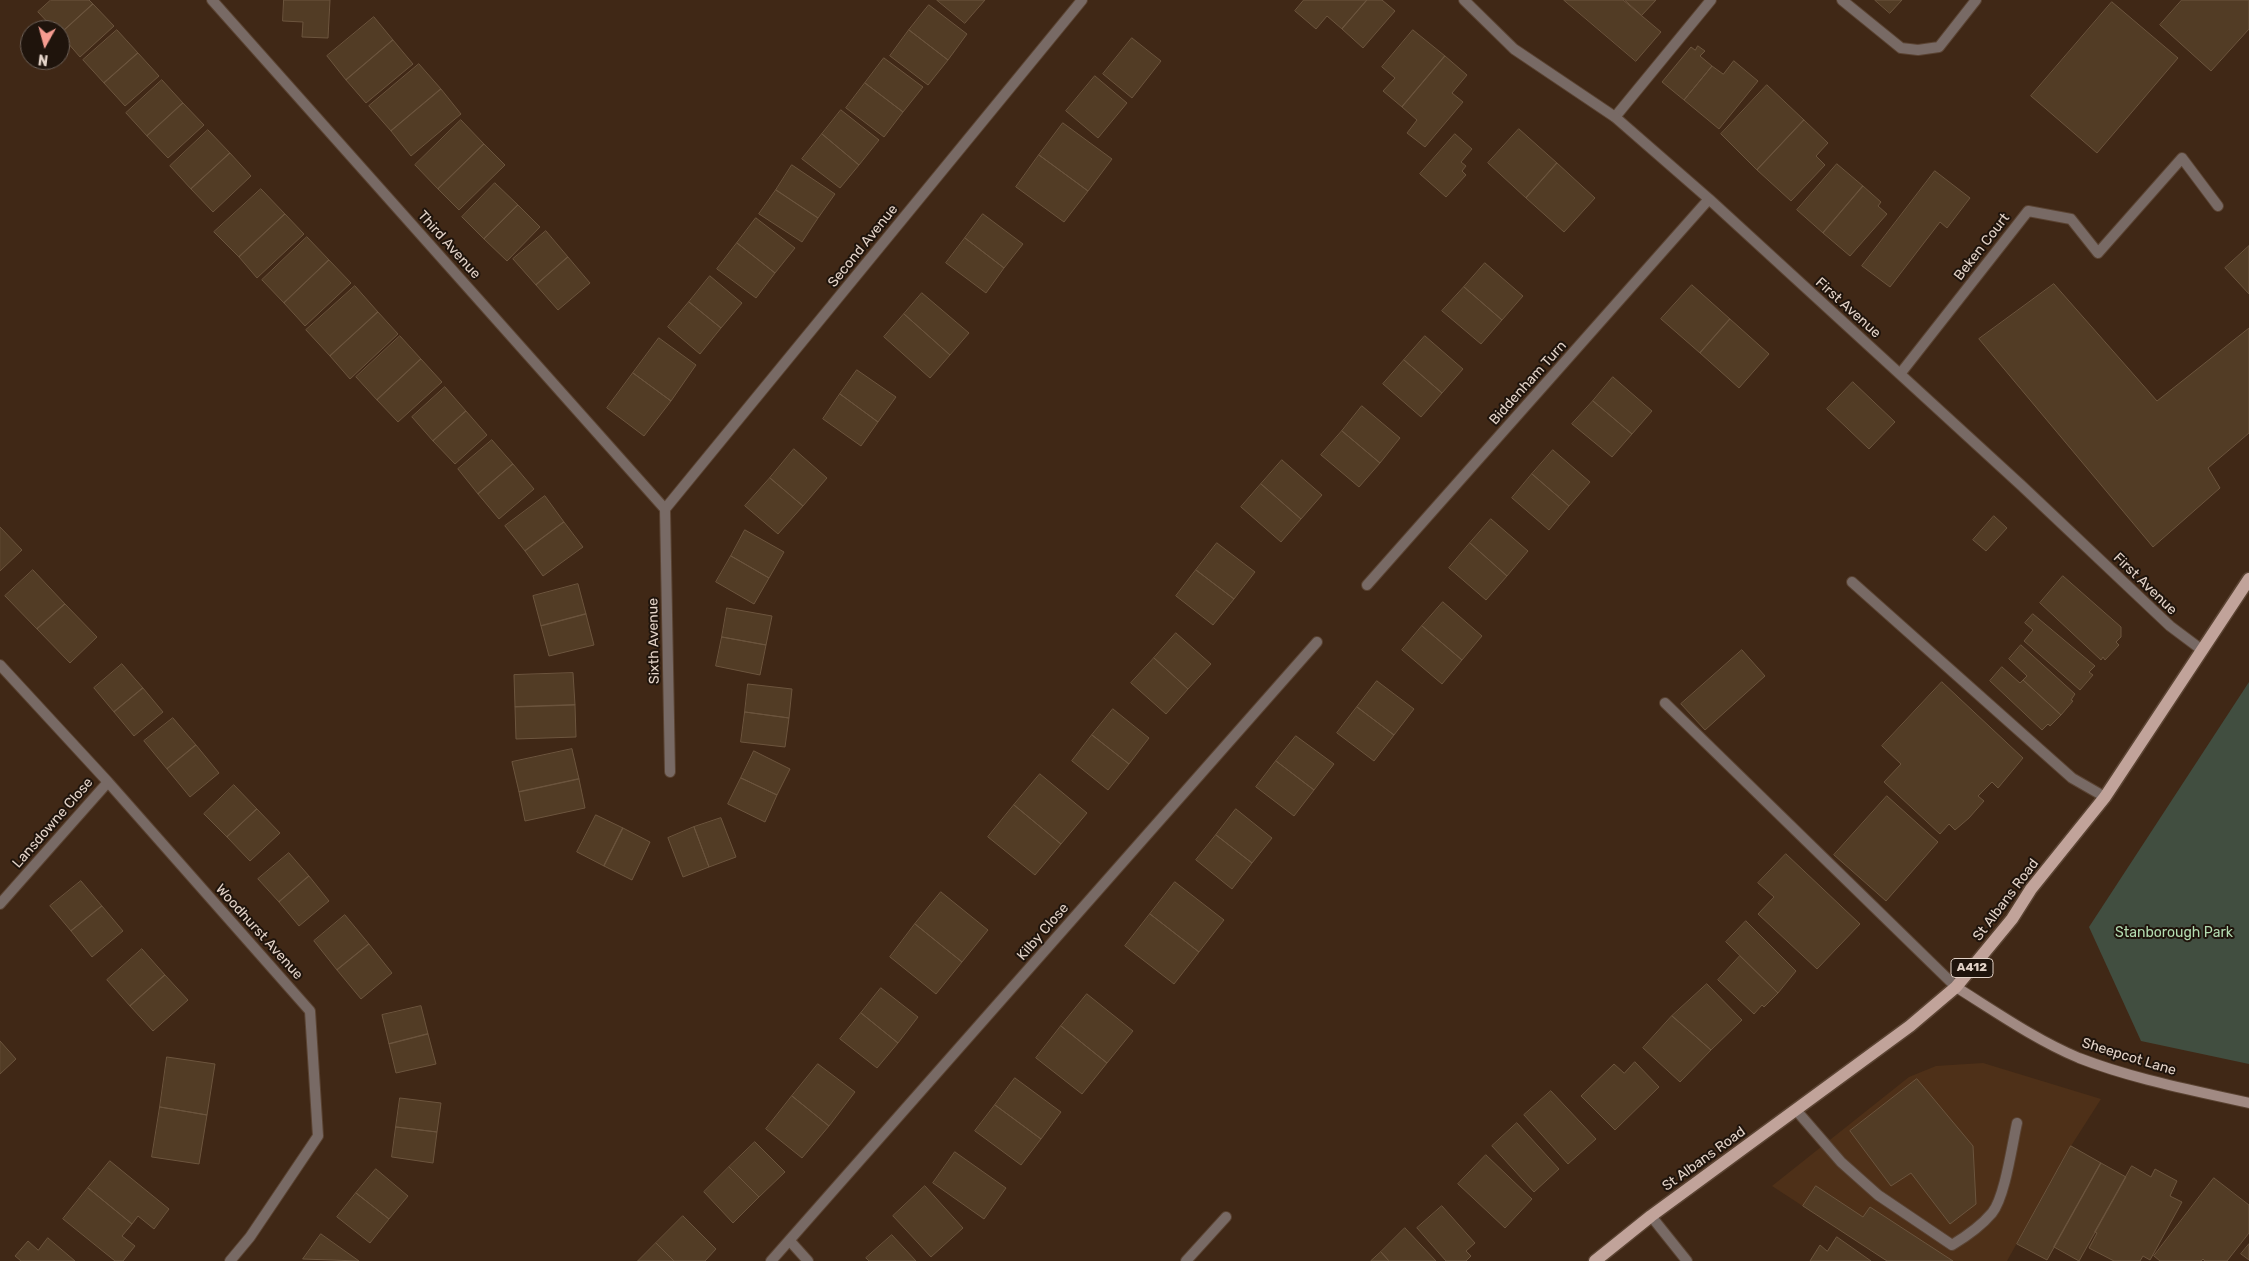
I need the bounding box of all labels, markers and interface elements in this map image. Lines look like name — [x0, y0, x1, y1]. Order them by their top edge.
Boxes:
north arrow — [20, 20, 70, 70]
text: N — [37, 50, 49, 68]
street label: Second Avenue — [825, 201, 901, 291]
street label: Third Avenue — [414, 208, 484, 282]
street label: Beken Court — [1951, 210, 2013, 284]
street label: First Avenue — [1812, 274, 1884, 342]
street label: Biddenham Turn — [1486, 338, 1570, 428]
street label: First Avenue — [2110, 549, 2180, 619]
street label: Sixth Avenue — [645, 598, 663, 684]
street label: Lansdowne Close — [9, 774, 97, 872]
street label: St Albans Road — [1970, 856, 2042, 944]
street label: Woodhurst Avenue — [212, 881, 306, 983]
street label: Kilby Close — [1014, 900, 1072, 964]
park label: Stanborough Park — [2115, 925, 2233, 941]
road number: A412 — [1951, 958, 1993, 978]
street label: Sheepcot Lane — [2080, 1035, 2178, 1079]
street label: St Albans Road — [1659, 1123, 1749, 1195]

